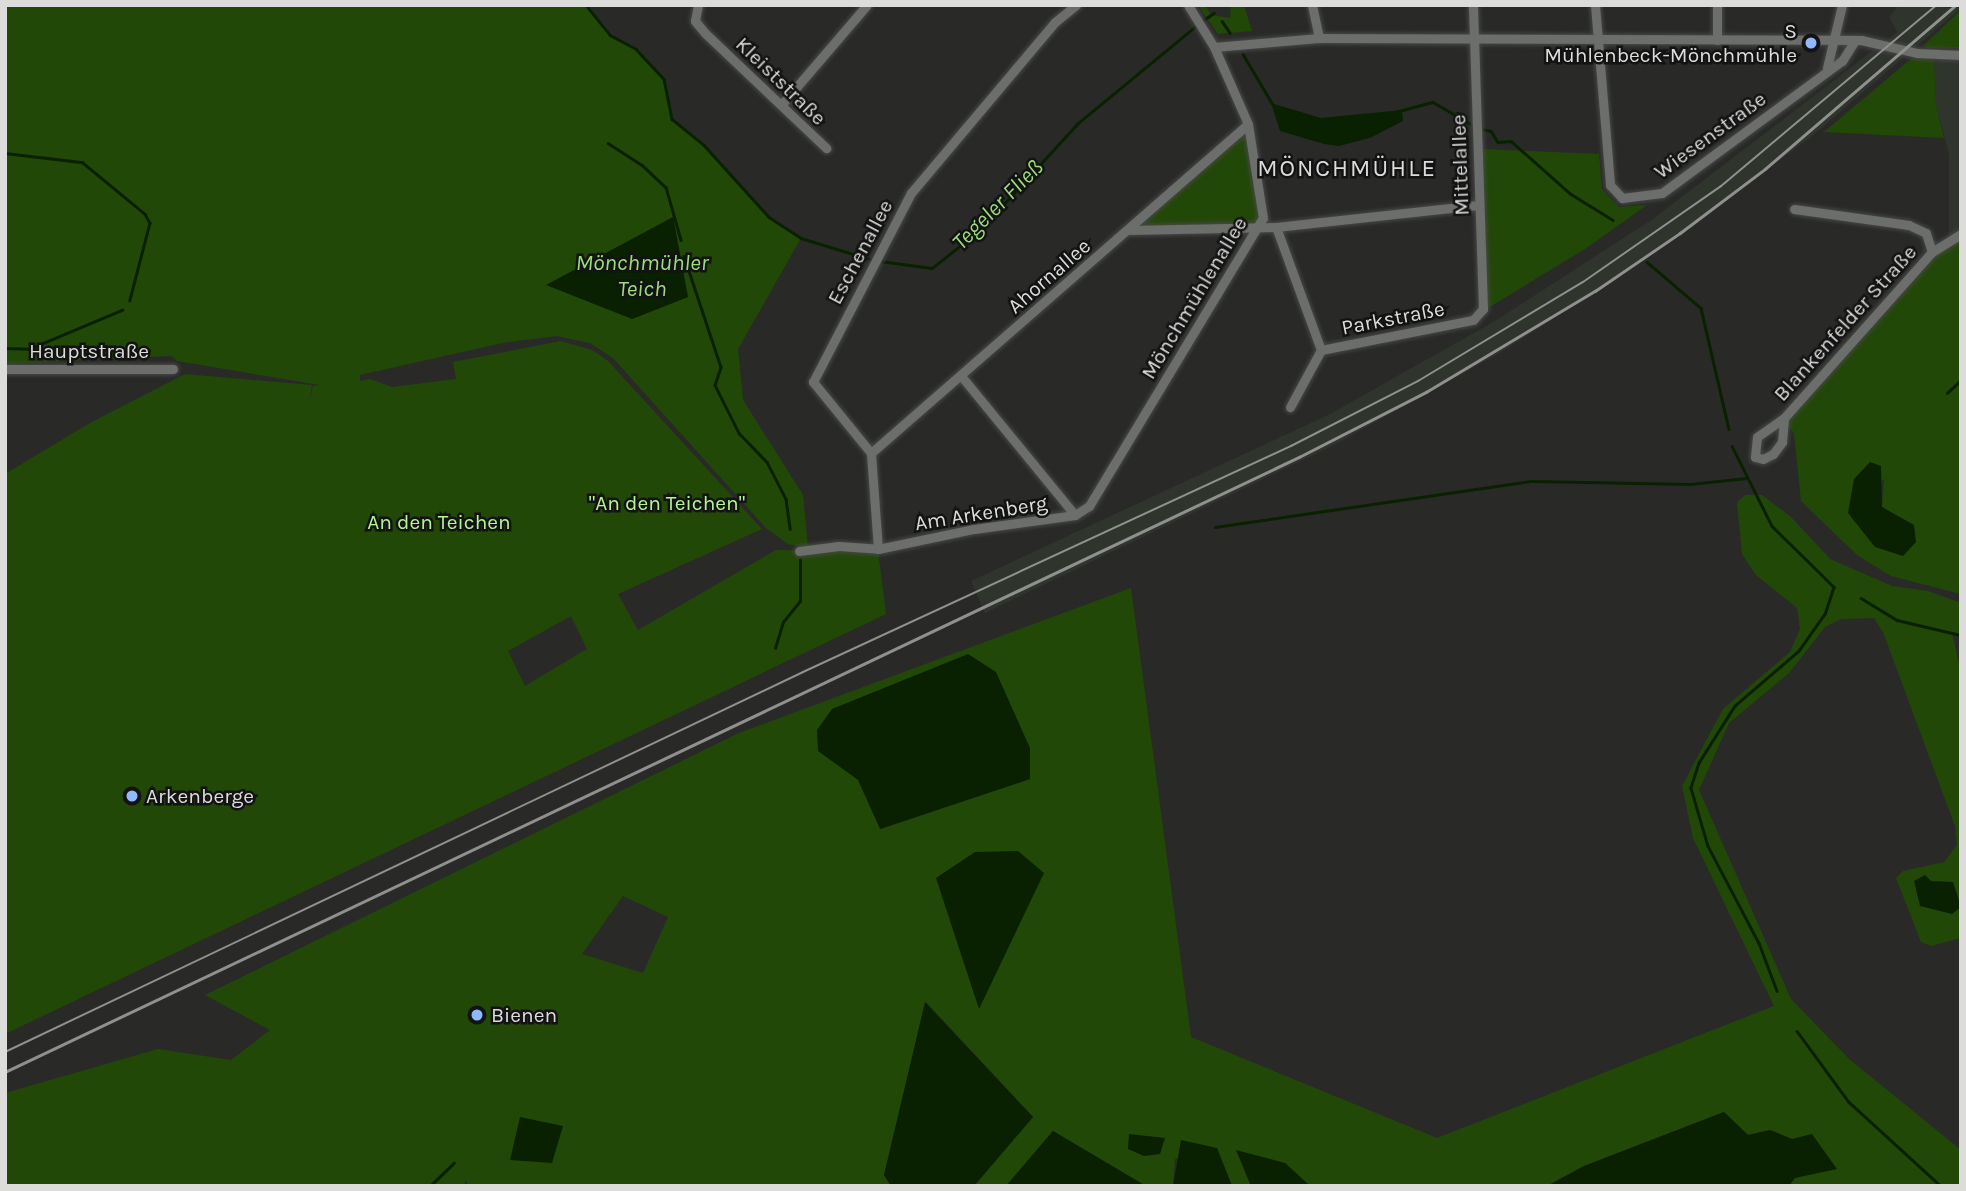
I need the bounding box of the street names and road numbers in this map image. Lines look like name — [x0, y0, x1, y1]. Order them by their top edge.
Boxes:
street label: Kleiststraße — [730, 32, 832, 130]
street label: Wiesenstraße — [1649, 86, 1771, 184]
street label: Mittelallee — [1446, 114, 1474, 216]
street label: Eschenallee — [822, 195, 898, 309]
street label: Mönchmühlenallee — [1136, 212, 1252, 384]
street label: Ahornallee — [1002, 233, 1096, 319]
street label: Blankenfelder Straße — [1768, 240, 1922, 406]
street label: Parkstraße — [1339, 296, 1447, 340]
street label: Hauptstraße — [29, 338, 149, 364]
street label: Am Arkenberg — [913, 490, 1049, 536]

